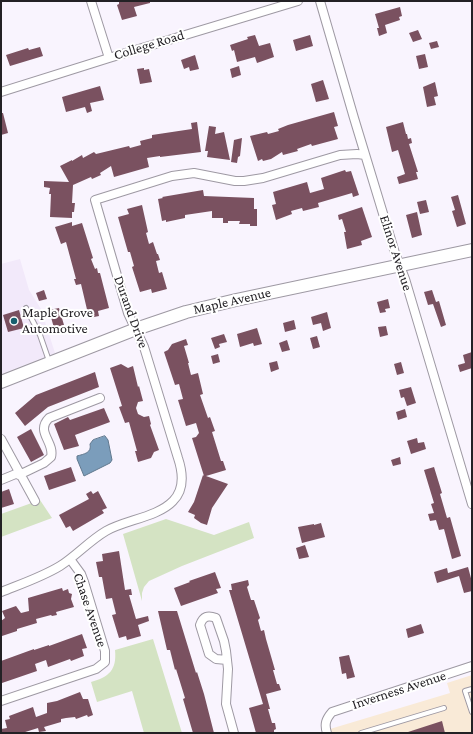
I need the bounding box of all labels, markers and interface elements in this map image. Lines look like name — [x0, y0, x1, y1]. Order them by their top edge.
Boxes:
street label: College Road — [112, 26, 186, 64]
street label: Elinor Avenue — [376, 213, 416, 293]
street label: Durand Drive — [110, 273, 152, 351]
street label: Maple Avenue — [192, 284, 272, 318]
place label: Maple Grove Automotive — [22, 305, 93, 338]
marker: Maple Grove Automotive — [9, 316, 19, 326]
street label: Chase Avenue — [69, 571, 111, 649]
street label: Inverness Avenue — [350, 667, 448, 713]

